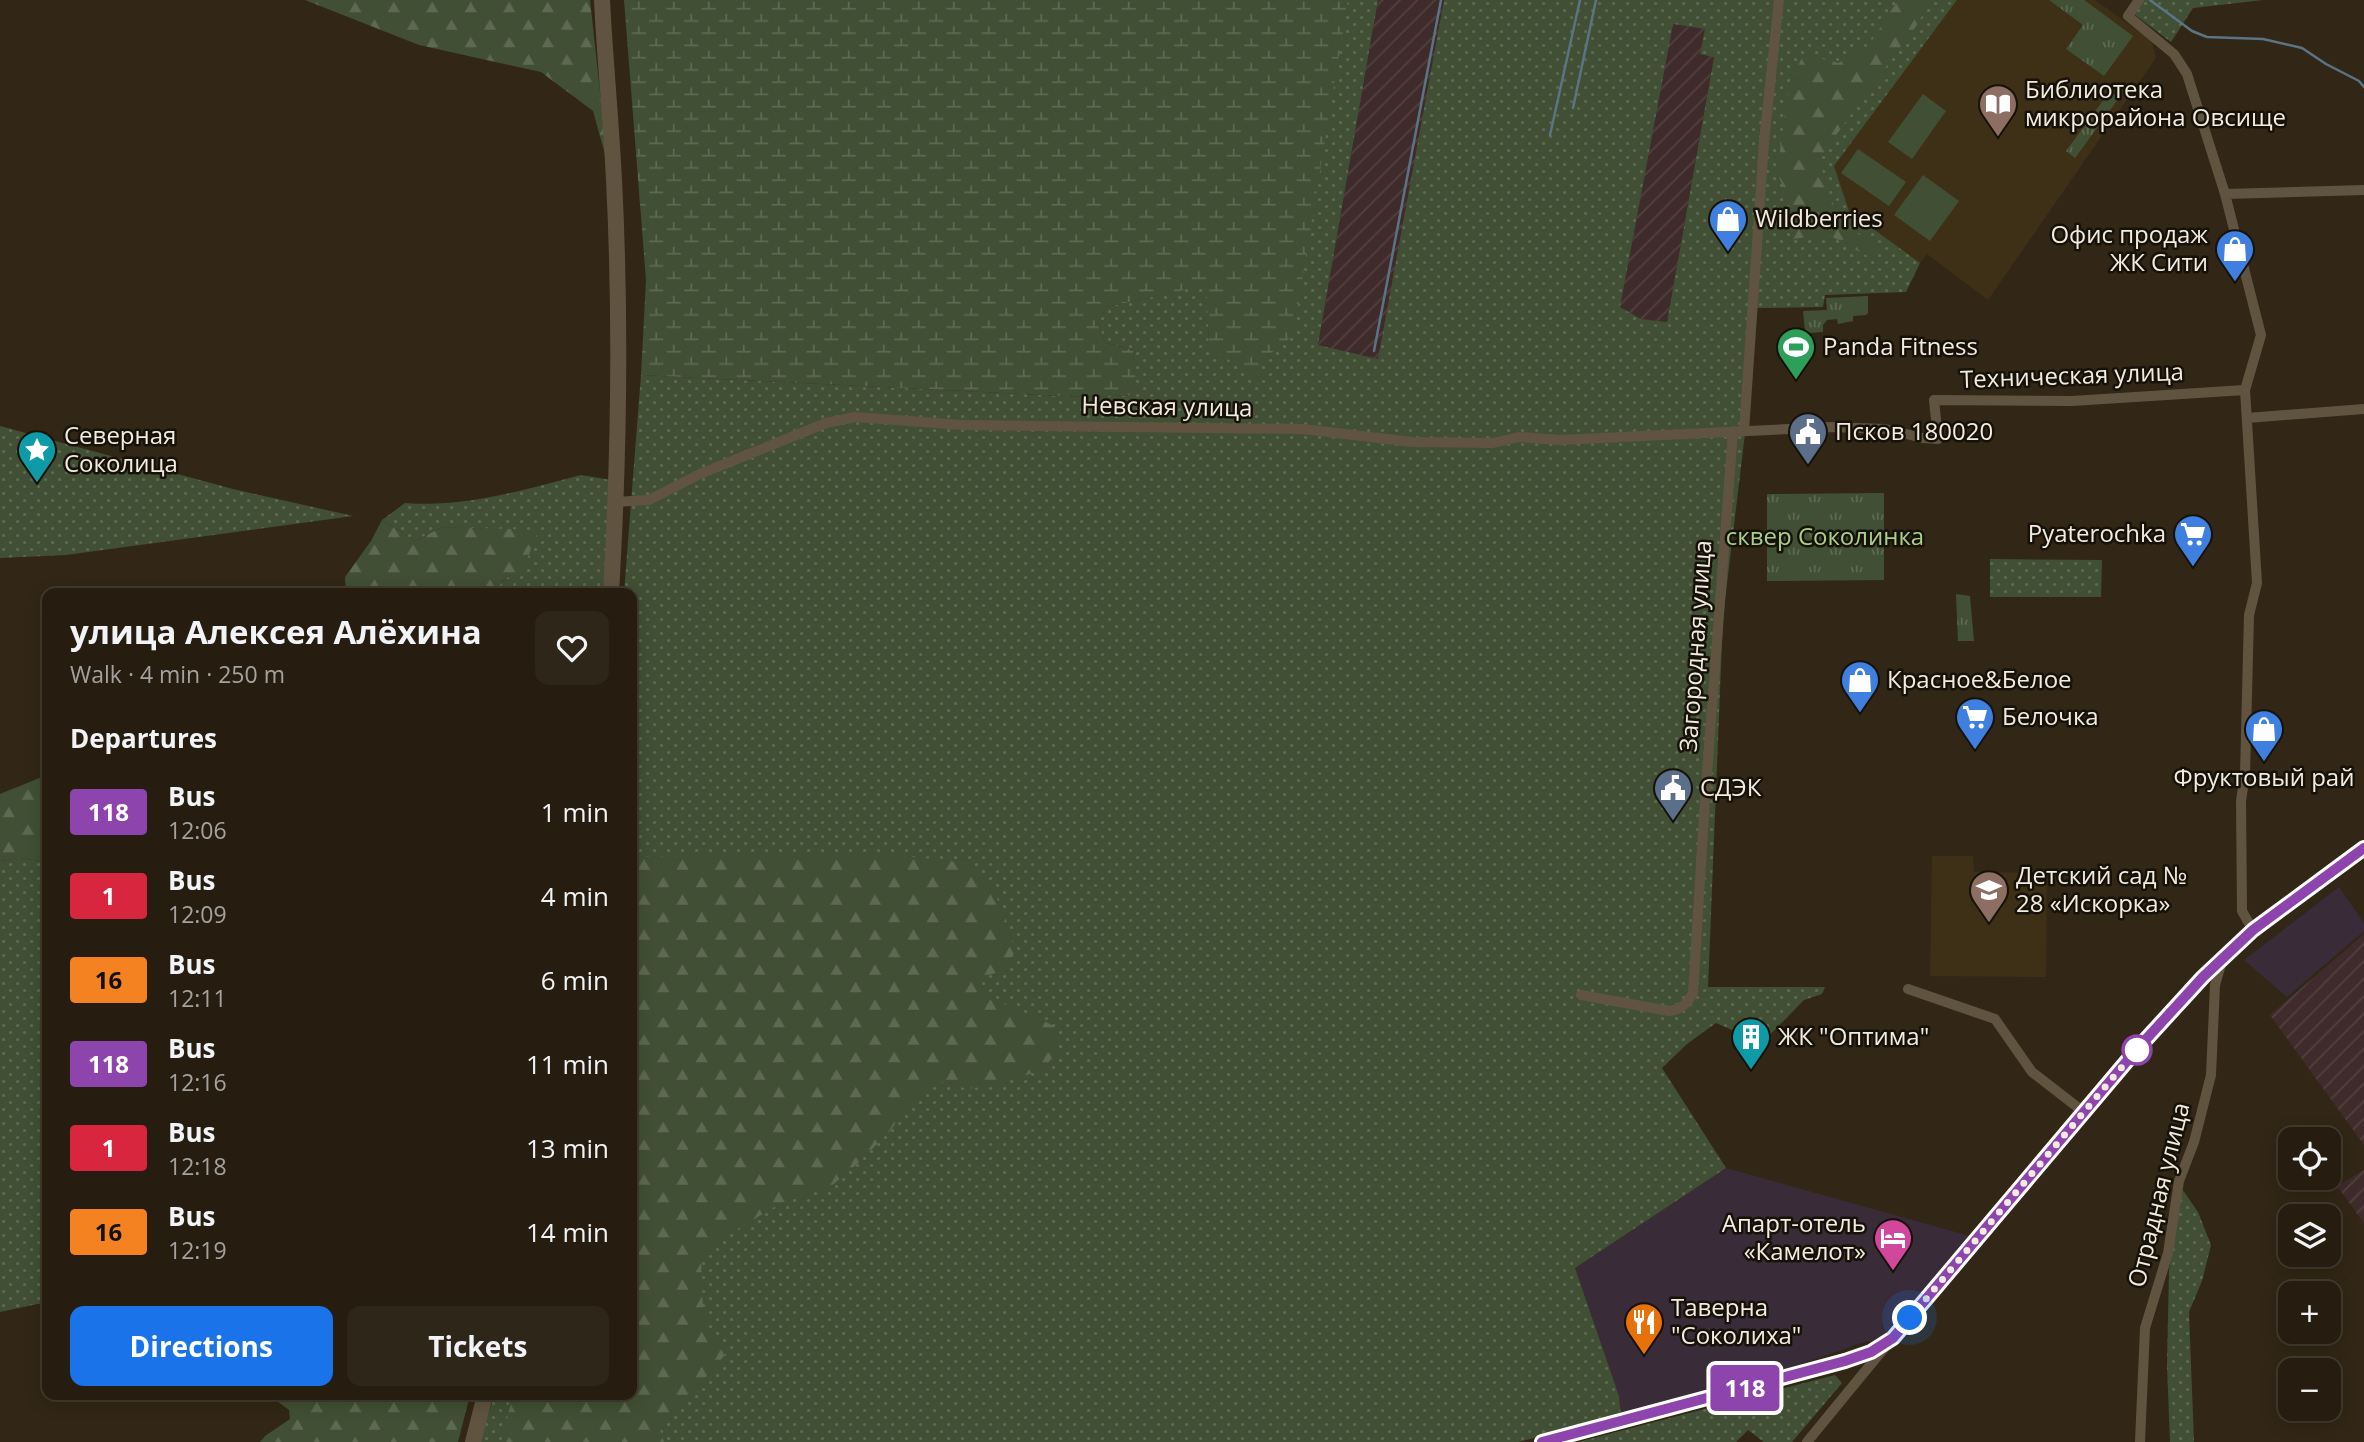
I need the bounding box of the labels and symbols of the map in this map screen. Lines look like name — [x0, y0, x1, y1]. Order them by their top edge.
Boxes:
place label: Библиотека микрорайона Овсище — [2025, 72, 2286, 133]
library icon: Библиотека микрорайона Овсище — [1977, 83, 2019, 138]
shop icon: Wildberries — [1707, 198, 1749, 253]
place label: Wildberries — [1755, 201, 1883, 234]
place label: Офис продаж ЖК Сити — [2050, 217, 2208, 278]
shop icon: Офис продаж ЖК Сити — [2214, 228, 2256, 283]
sports icon: Panda Fitness — [1775, 326, 1817, 381]
place label: Panda Fitness — [1823, 329, 1978, 362]
street label: Техническая улица — [1960, 354, 2184, 395]
street label: Невская улица — [1081, 388, 1253, 423]
public building icon: Псков 180020 — [1787, 411, 1829, 466]
place label: Псков 180020 — [1835, 414, 1993, 447]
place label: Северная Соколица — [64, 418, 178, 479]
place icon: Северная Соколица — [16, 429, 58, 484]
supermarket icon: Pyaterochka — [2172, 513, 2214, 568]
place label: Pyaterochka — [2028, 516, 2166, 549]
park label: сквер Соколинка — [1726, 519, 1924, 552]
street label: Загородная улица — [1671, 539, 1718, 753]
shop icon: Красное&Белое — [1839, 659, 1881, 714]
place label: Красное&Белое — [1887, 662, 2072, 695]
supermarket icon: Белочка — [1954, 696, 1996, 751]
place label: Белочка — [2002, 699, 2099, 732]
shop icon: Фруктовый рай — [2243, 708, 2285, 763]
place label: Фруктовый рай — [2174, 760, 2354, 793]
public building icon: СДЭК — [1652, 767, 1694, 822]
place label: СДЭК — [1700, 770, 1762, 803]
place label: Детский сад № 28 «Искорка» — [2016, 858, 2187, 919]
school or university icon: Детский сад № 28 «Искорка» — [1968, 869, 2010, 924]
building icon: ЖК "Оптима" — [1730, 1016, 1772, 1071]
place label: ЖК "Оптима" — [1778, 1019, 1929, 1052]
unlabelled marker — [2122, 1035, 2152, 1065]
street label: Отрадная улица — [2119, 1099, 2196, 1290]
place label: Апарт-отель «Камелот» — [1722, 1206, 1866, 1267]
hotel icon: Апарт-отель «Камелот» — [1872, 1217, 1914, 1272]
place label: Таверна "Соколиха" — [1671, 1290, 1801, 1351]
your location — [1892, 1300, 1927, 1335]
restaurant icon: Таверна "Соколиха" — [1623, 1301, 1665, 1356]
line badge: 118 — [1705, 1365, 1785, 1411]

